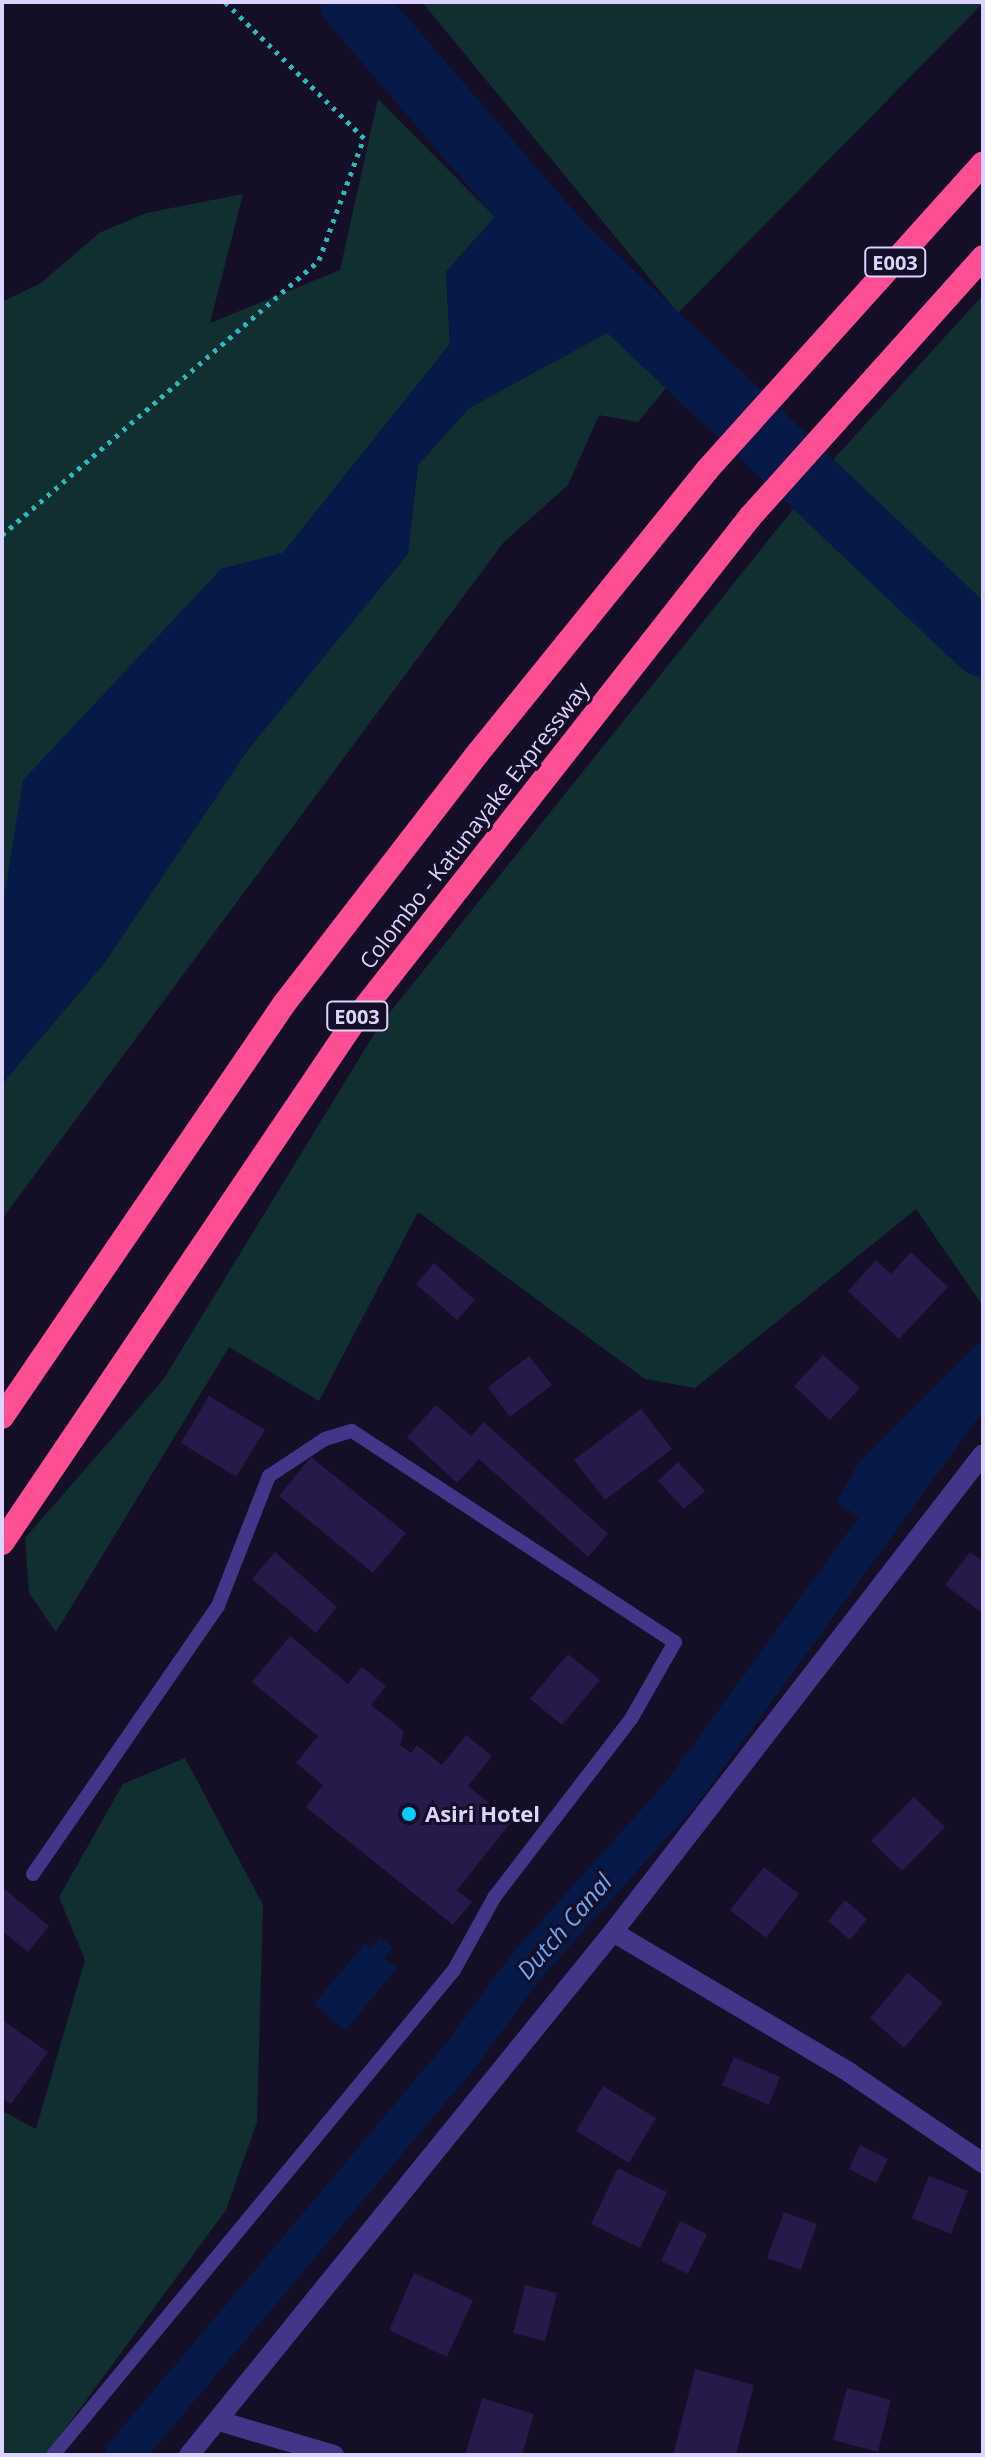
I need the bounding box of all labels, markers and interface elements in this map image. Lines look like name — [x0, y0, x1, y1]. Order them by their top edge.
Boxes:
road number: E003 — [863, 246, 927, 278]
street label: Colombo - Katunayake Expressway — [354, 676, 594, 974]
road number: E003 — [325, 1000, 389, 1032]
place label: Asiri Hotel — [425, 1801, 540, 1827]
marker: Asiri Hotel — [400, 1805, 418, 1823]
water label: Dutch Canal — [511, 1868, 617, 1984]

